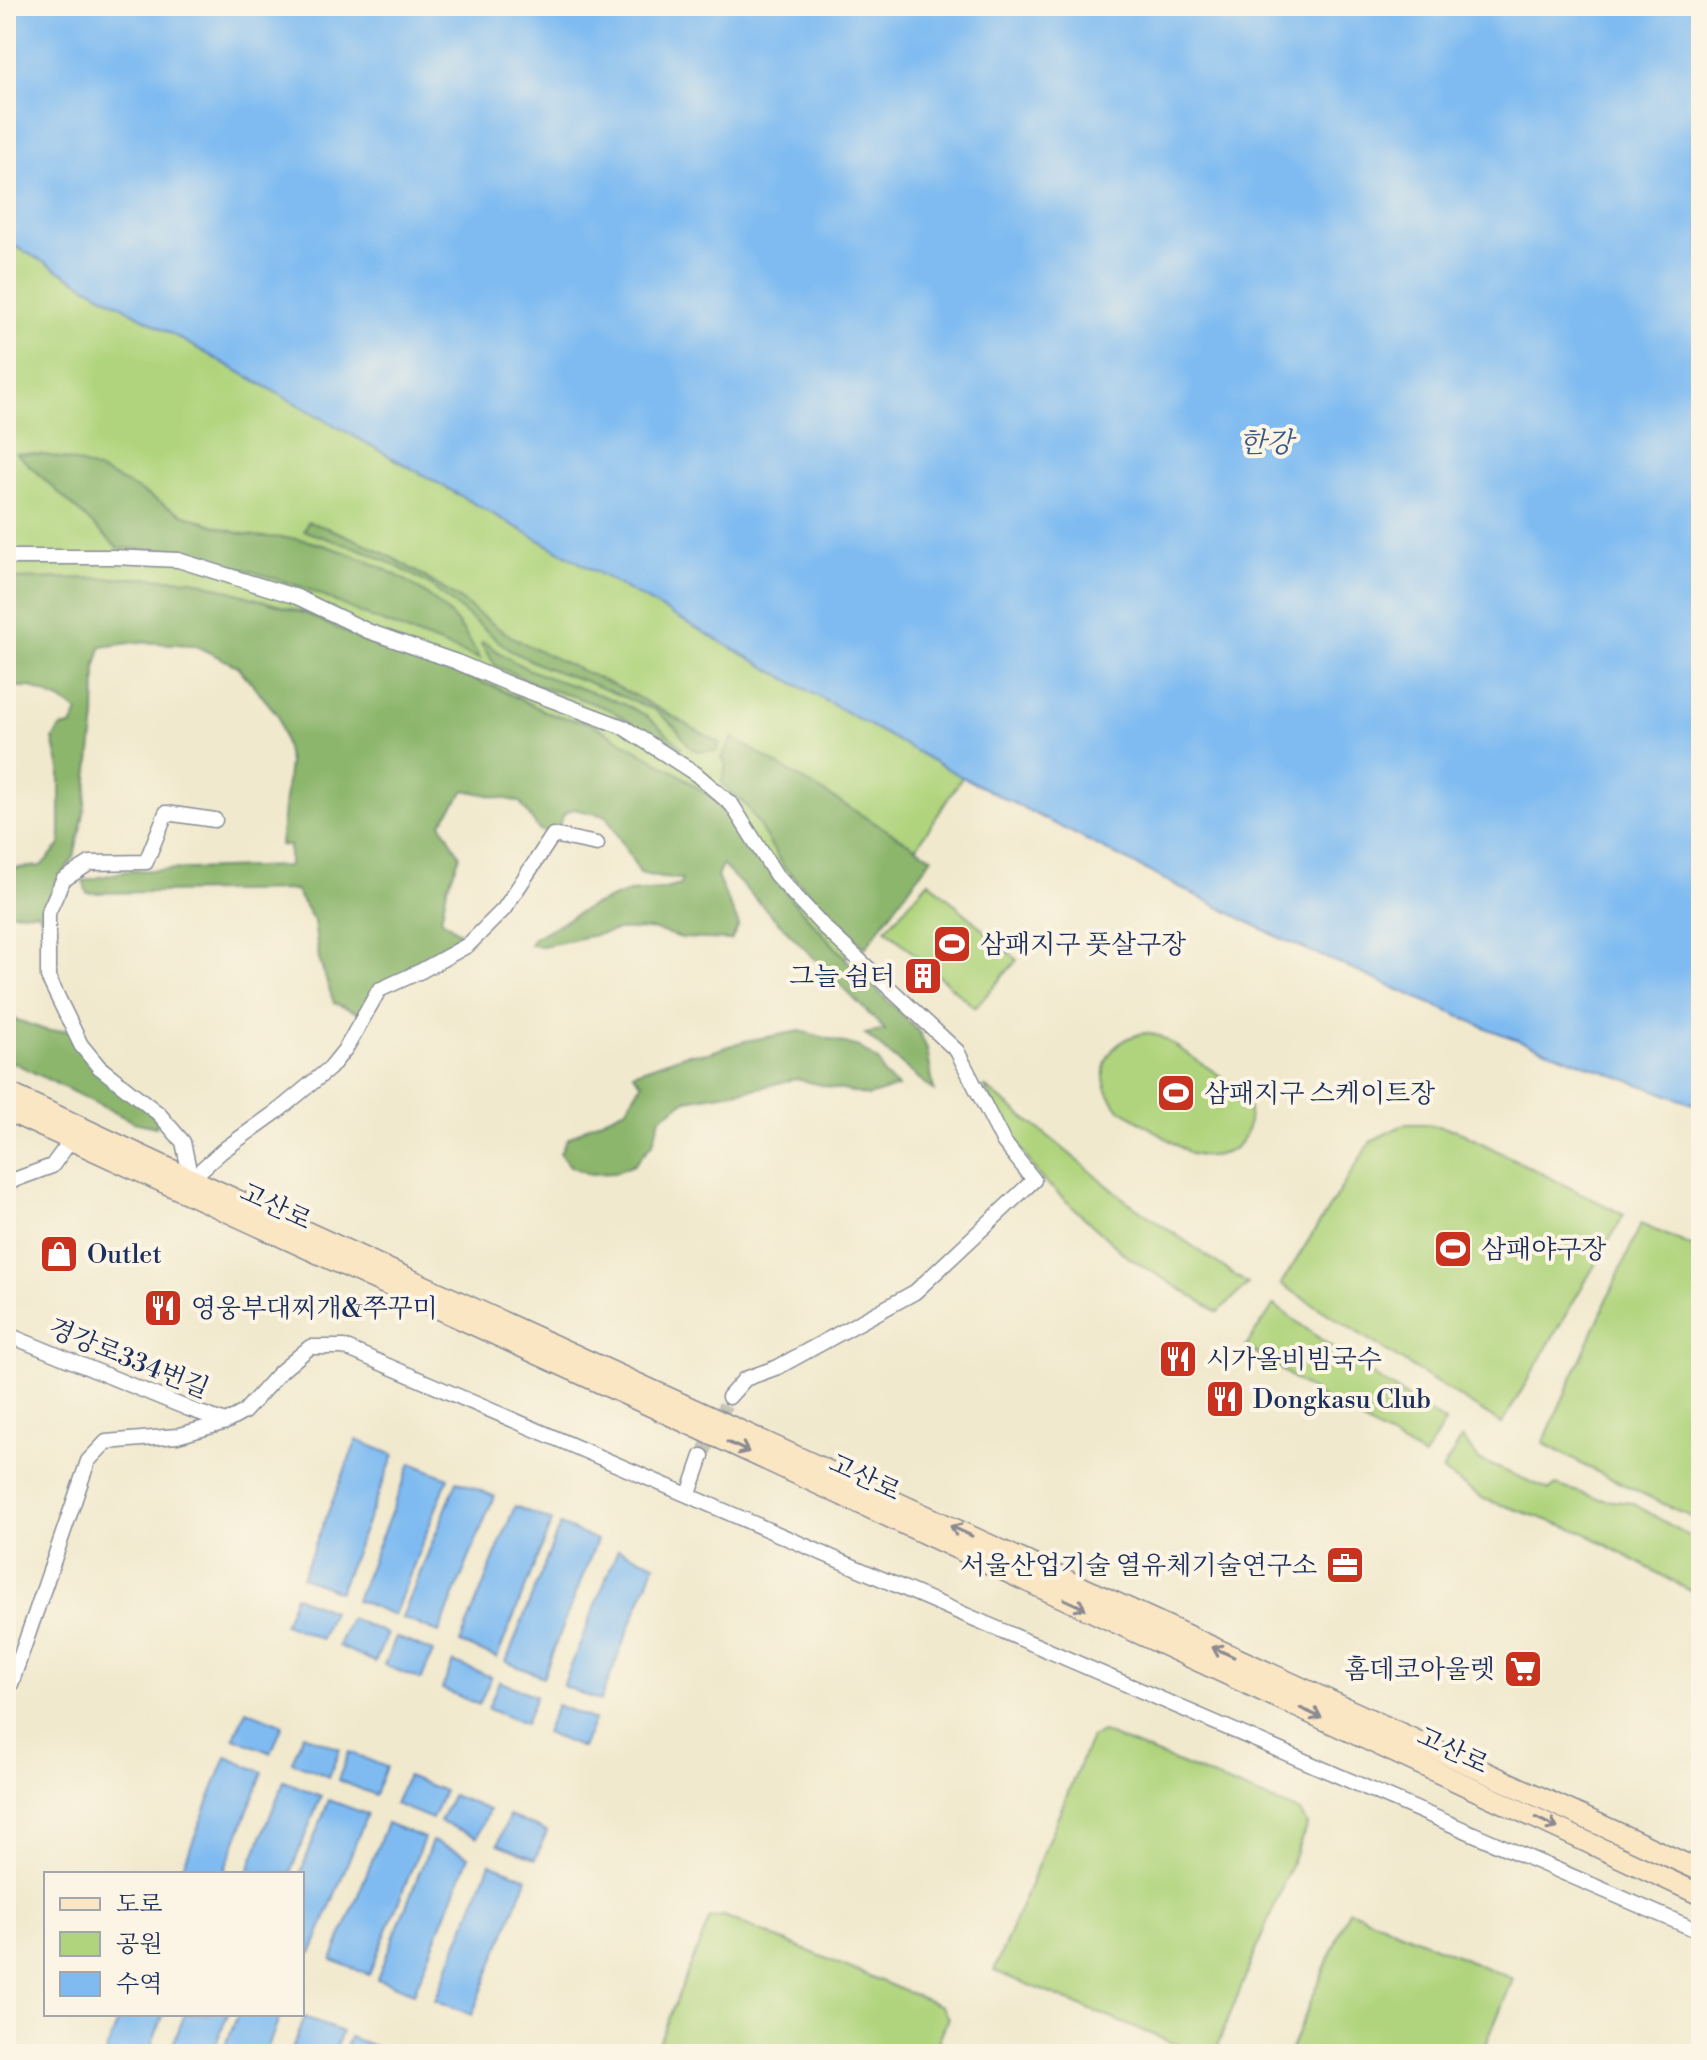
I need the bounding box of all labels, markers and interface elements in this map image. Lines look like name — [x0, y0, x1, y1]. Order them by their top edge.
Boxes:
water label: 한강 — [1239, 426, 1297, 461]
sports icon: 삼패지구 풋살구장 — [931, 923, 973, 965]
place label: 삼패지구 풋살구장 — [980, 929, 1186, 961]
building icon: 그늘 쉼터 — [902, 955, 944, 997]
place label: 그늘 쉼터 — [789, 961, 895, 993]
sports icon: 삼패지구 스케이트장 — [1155, 1072, 1197, 1114]
place label: 삼패지구 스케이트장 — [1204, 1078, 1435, 1110]
street label: 고산로 — [235, 1176, 316, 1237]
sports icon: 삼패야구장 — [1432, 1228, 1474, 1270]
shop icon: Outlet — [38, 1233, 80, 1275]
place label: 삼패야구장 — [1481, 1234, 1607, 1266]
place label: Outlet — [87, 1239, 162, 1271]
restaurant icon: 영웅부대찌개&쭈꾸미 — [142, 1287, 184, 1329]
place label: 영웅부대찌개&쭈꾸미 — [191, 1293, 438, 1325]
street label: 경강로334번길 — [44, 1312, 214, 1406]
restaurant icon: 시가올비빔국수 — [1157, 1338, 1199, 1380]
place label: 시가올비빔국수 — [1206, 1344, 1382, 1376]
restaurant icon: Dongkasu Club — [1204, 1378, 1246, 1420]
place label: Dongkasu Club — [1253, 1384, 1431, 1416]
one-way arrow — [726, 1440, 750, 1455]
street label: 고산로 — [824, 1447, 905, 1508]
one-way arrow — [950, 1523, 974, 1538]
office icon: 서울산업기술 열유체기술연구소 — [1324, 1544, 1366, 1586]
place label: 서울산업기술 열유체기술연구소 — [960, 1550, 1317, 1582]
one-way arrow — [1063, 1597, 1087, 1612]
one-way arrow — [1211, 1644, 1235, 1659]
supermarket icon: 홈데코아울렛 — [1502, 1648, 1544, 1690]
place label: 홈데코아울렛 — [1344, 1654, 1495, 1686]
one-way arrow — [1299, 1706, 1323, 1721]
street label: 고산로 — [1412, 1720, 1493, 1781]
one-way arrow — [1535, 1816, 1559, 1831]
legend — [44, 1872, 304, 2016]
text: 도로 — [116, 1890, 162, 1920]
text: 공원 — [116, 1930, 162, 1960]
text: 수역 — [116, 1970, 162, 2000]

